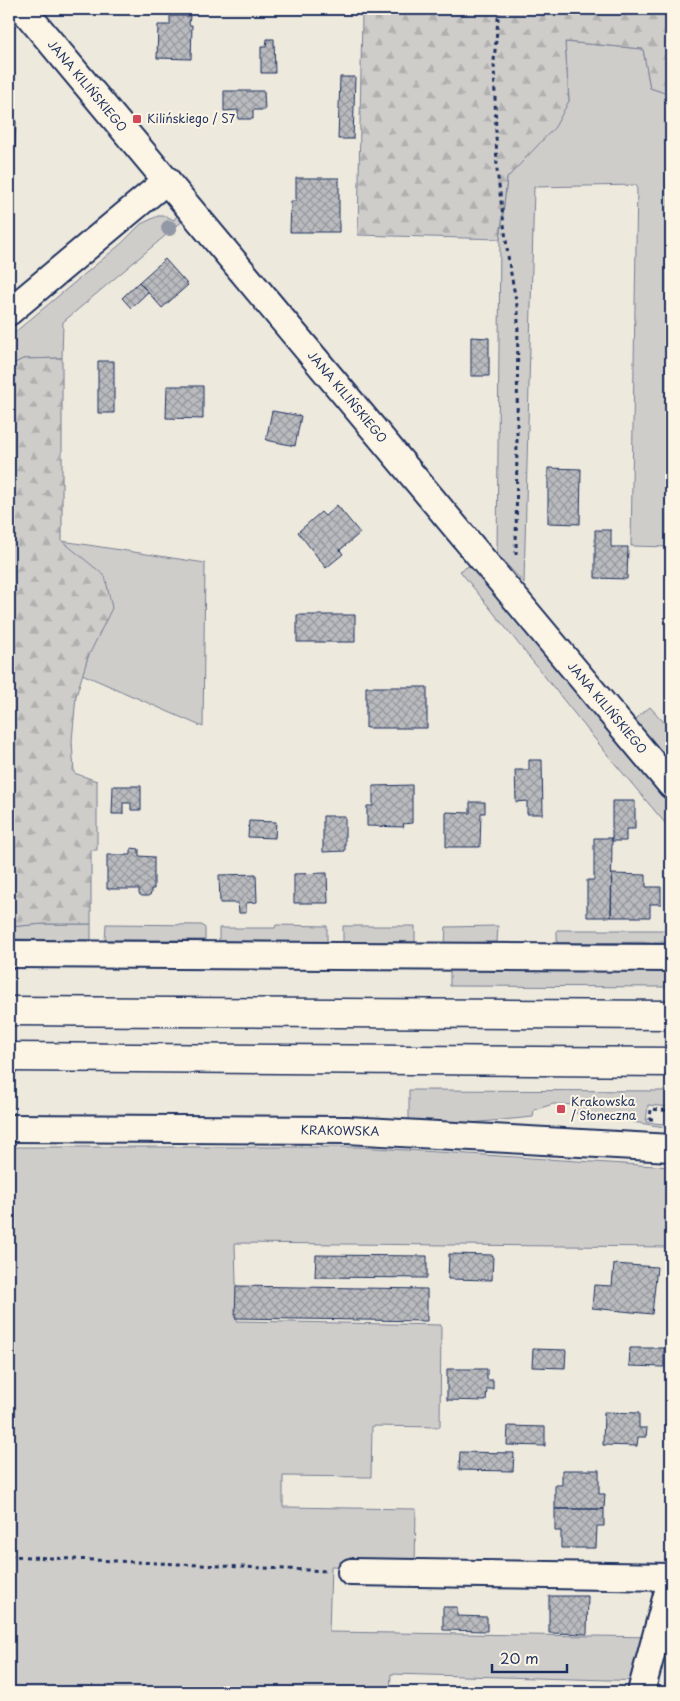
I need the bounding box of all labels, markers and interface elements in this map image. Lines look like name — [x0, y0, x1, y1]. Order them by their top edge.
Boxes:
street label: JANA KILIŃSKIEGO — [44, 35, 132, 135]
place label: Kilińskiego / S7 — [147, 109, 236, 127]
marker: Kilińskiego / S7 — [131, 113, 143, 125]
street label: JANA KILIŃSKIEGO — [304, 346, 392, 446]
street label: JANA KILIŃSKIEGO — [564, 657, 652, 757]
place label: Krakowska / Słoneczna — [571, 1092, 637, 1124]
marker: Krakowska / Słoneczna — [555, 1103, 567, 1115]
street label: KRAKOWSKA — [300, 1120, 380, 1140]
scale bar — [492, 1641, 568, 1673]
text: 20 m — [500, 1646, 539, 1669]

